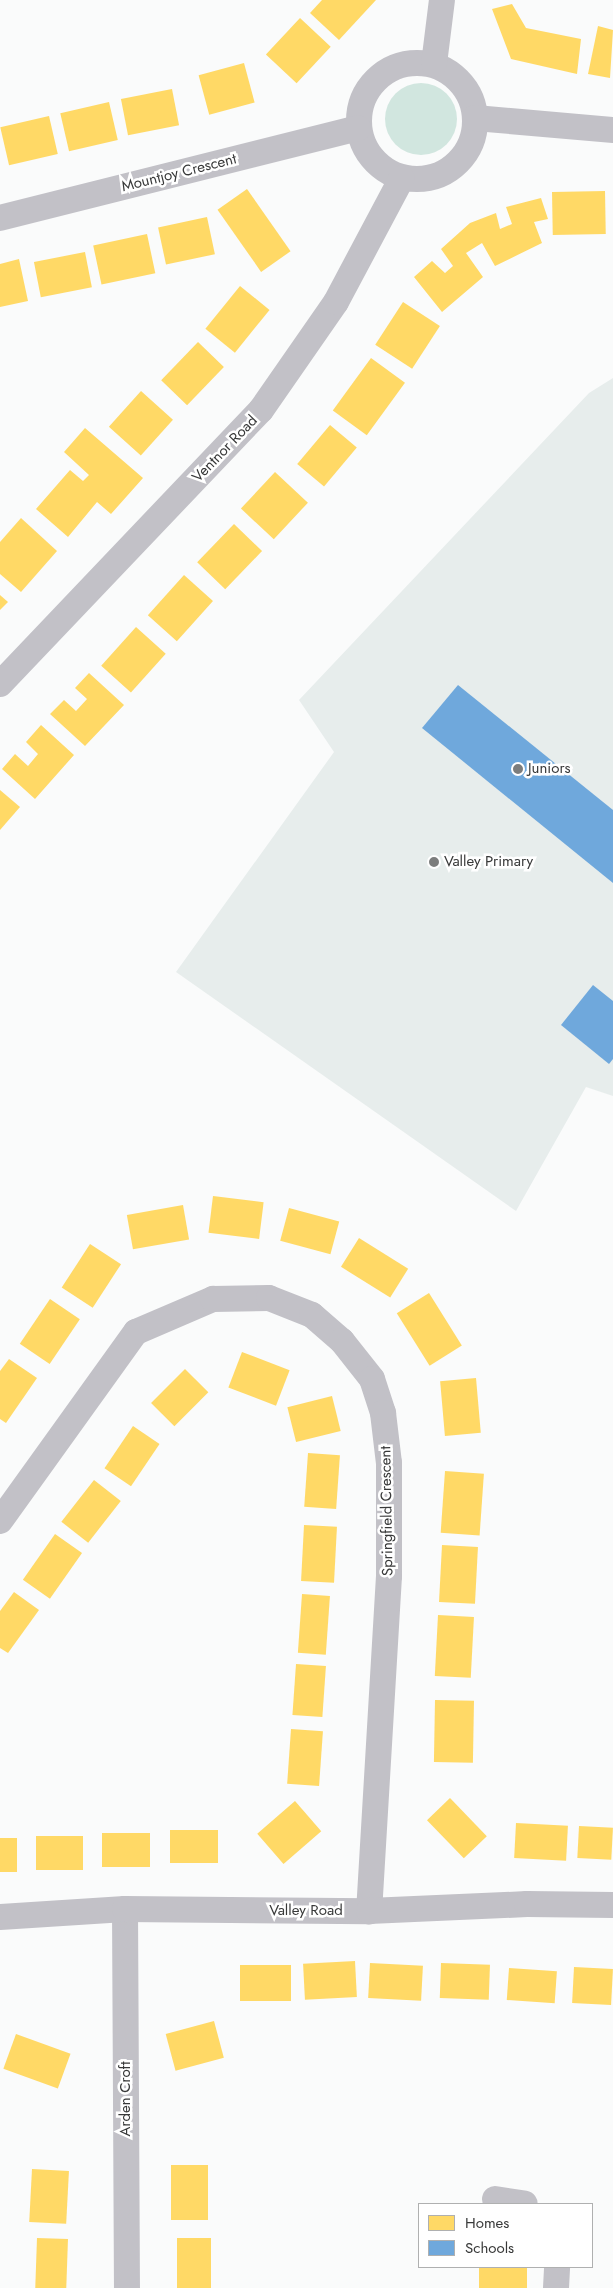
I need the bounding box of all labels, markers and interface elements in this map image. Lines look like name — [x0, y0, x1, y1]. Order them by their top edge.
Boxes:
street label: Mountjoy Crescent — [120, 150, 238, 196]
street label: Ventnor Road — [189, 412, 261, 486]
place label: Juniors — [528, 760, 571, 778]
marker: Juniors — [512, 763, 524, 775]
place label: Valley Primary — [444, 853, 533, 871]
marker: Valley Primary — [428, 856, 440, 868]
street label: Springfield Crescent — [377, 1446, 397, 1576]
street label: Valley Road — [269, 1902, 343, 1920]
street label: Arden Croft — [117, 2062, 135, 2136]
legend — [418, 2203, 593, 2268]
text: Homes — [465, 2212, 509, 2234]
text: Schools — [465, 2237, 514, 2259]

